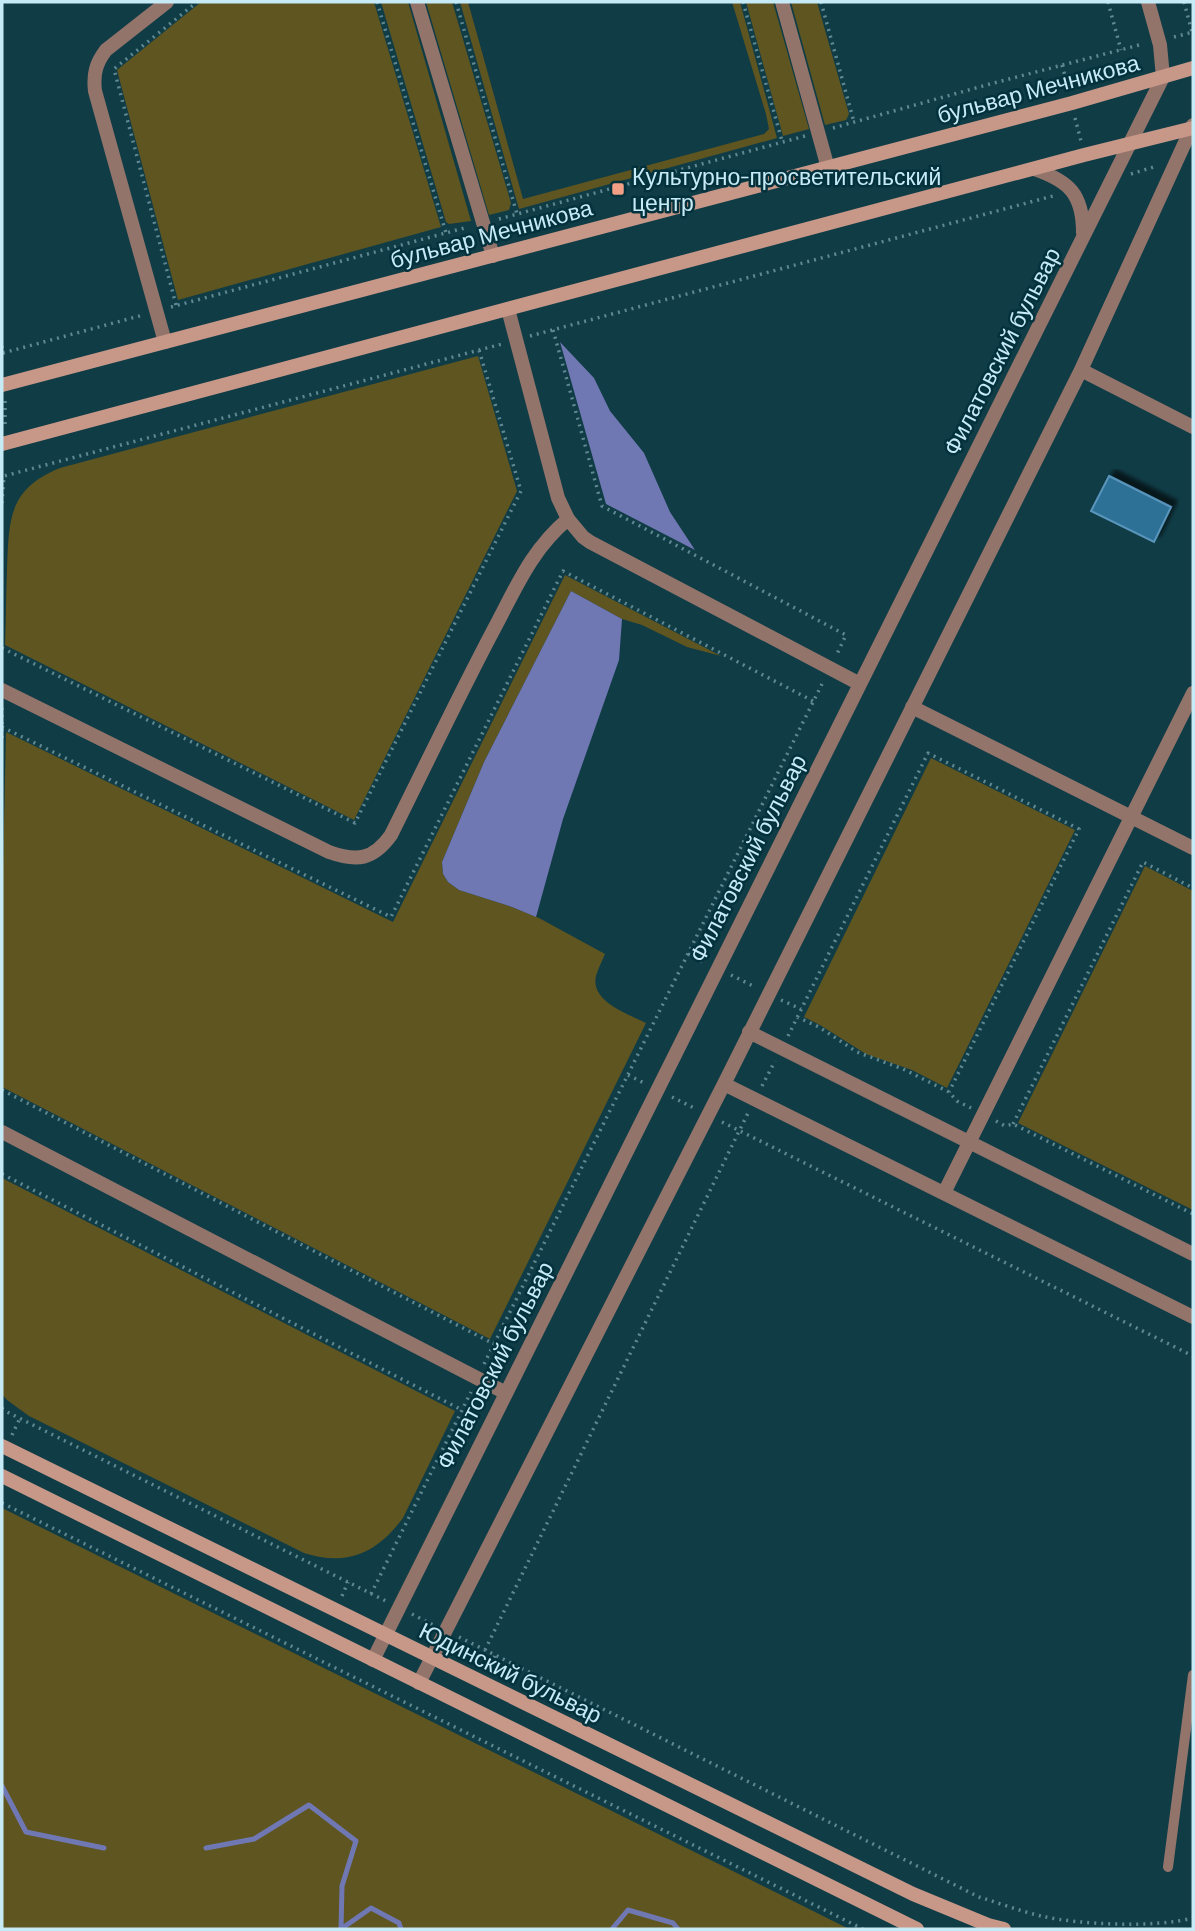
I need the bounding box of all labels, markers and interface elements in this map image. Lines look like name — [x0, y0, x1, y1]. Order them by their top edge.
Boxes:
street label: бульвар Мечникова — [934, 48, 1142, 128]
place label: Культурно-просветительский центр — [632, 162, 941, 216]
marker: Культурно-просветительский центр — [610, 181, 626, 197]
street label: бульвар Мечникова — [387, 193, 595, 273]
street label: Филатовский бульвар — [936, 242, 1066, 460]
street label: Филатовский бульвар — [682, 749, 812, 967]
street label: Филатовский бульвар — [429, 1256, 559, 1474]
street label: Юдинский бульвар — [415, 1616, 607, 1728]

